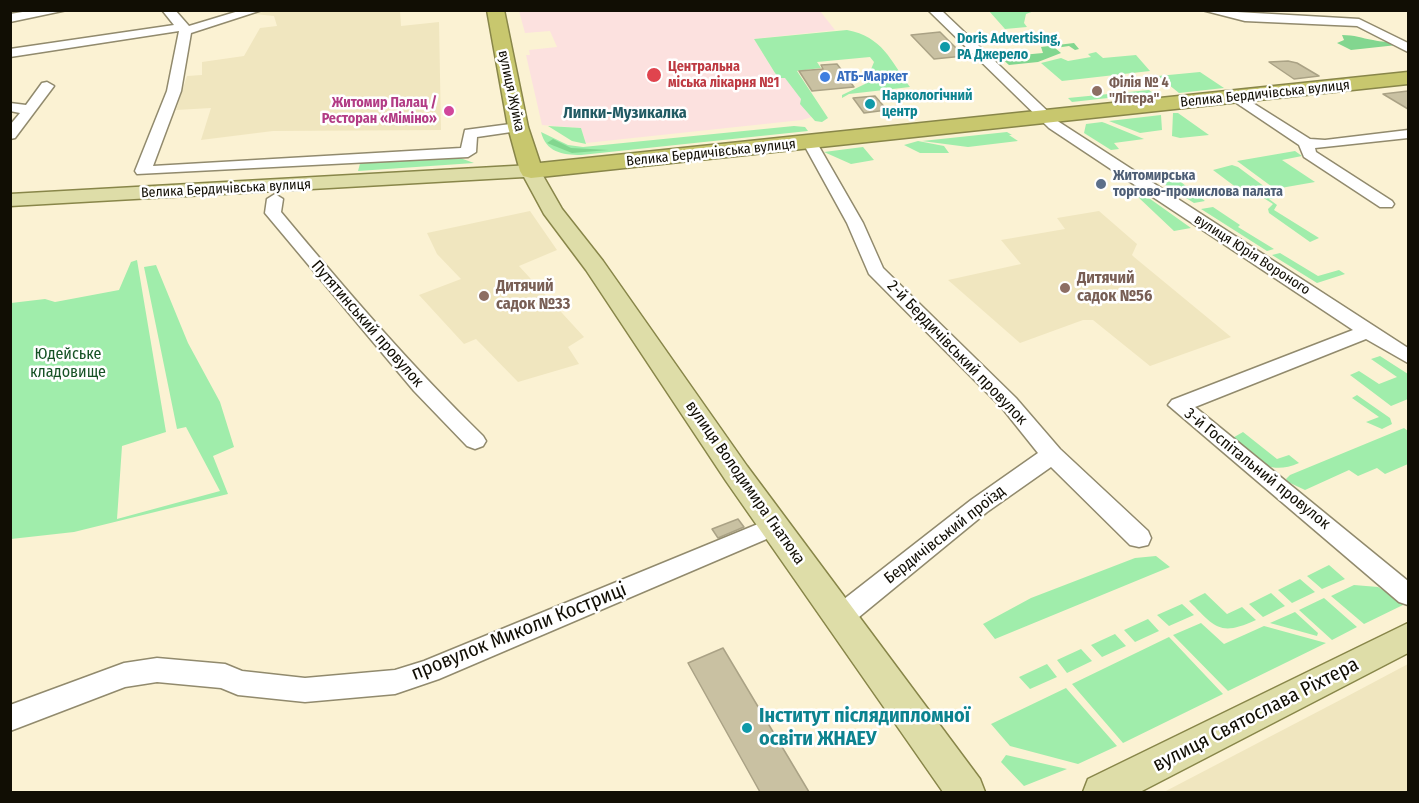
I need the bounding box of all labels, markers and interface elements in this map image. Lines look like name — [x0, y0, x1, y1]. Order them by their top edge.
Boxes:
place label: Doris Advertising, РА Джерело — [957, 31, 1060, 63]
marker: Doris Advertising, РА Джерело — [938, 40, 952, 54]
street label: вулиця Жуйка — [494, 49, 528, 133]
place label: Центральна міська лікарня №1 — [668, 59, 780, 92]
marker: Центральна міська лікарня №1 — [645, 66, 663, 84]
place label: АТБ-Маркет — [837, 69, 908, 85]
marker: АТБ-Маркет — [818, 70, 832, 84]
place label: Філія № 4 "Літера" — [1109, 75, 1169, 108]
street label: Велика Бердичівська вулиця — [1179, 77, 1351, 111]
marker: Філія № 4 "Літера" — [1090, 84, 1104, 98]
place label: Наркологічний центр — [882, 88, 972, 120]
place label: Житомир Палац / Ресторан «Міміно» — [322, 95, 437, 128]
marker: Наркологічний центр — [863, 97, 877, 111]
marker: Житомир Палац / Ресторан «Міміно» — [442, 104, 456, 118]
district label: Липки-Музикалка — [563, 104, 687, 124]
street label: Велика Бердичівська вулиця — [625, 136, 797, 170]
place label: Житомирська торгово-промислова палата — [1113, 168, 1283, 200]
street label: Велика Бердичівська вулиця — [141, 176, 311, 202]
marker: Житомирська торгово-промислова палата — [1094, 177, 1108, 191]
street label: вулиця Юрія Вороного — [1191, 211, 1313, 299]
street label: Путятинський провулок — [307, 257, 427, 391]
place label: Дитячий садок №56 — [1077, 269, 1152, 307]
place label: Дитячий садок №33 — [496, 277, 570, 315]
street label: 2-й Бердичівський провулок — [883, 277, 1031, 429]
marker: Дитячий садок №56 — [1058, 281, 1072, 295]
marker: Дитячий садок №33 — [477, 289, 491, 303]
park label: Юдейське кладовище — [30, 345, 106, 383]
street label: вулиця Володимира Гнатюка — [681, 398, 809, 568]
street label: 3-й Госпітальний провулок — [1180, 404, 1334, 534]
street label: Бердичівський проїзд — [881, 482, 1009, 588]
street label: провулок Миколи Костриці — [408, 578, 630, 686]
street label: вулиця Святослава Ріхтера — [1149, 653, 1363, 777]
place label: Інститут післядипломної освіти ЖНАЕУ — [759, 704, 970, 751]
marker: Інститут післядипломної освіти ЖНАЕУ — [740, 721, 754, 735]

